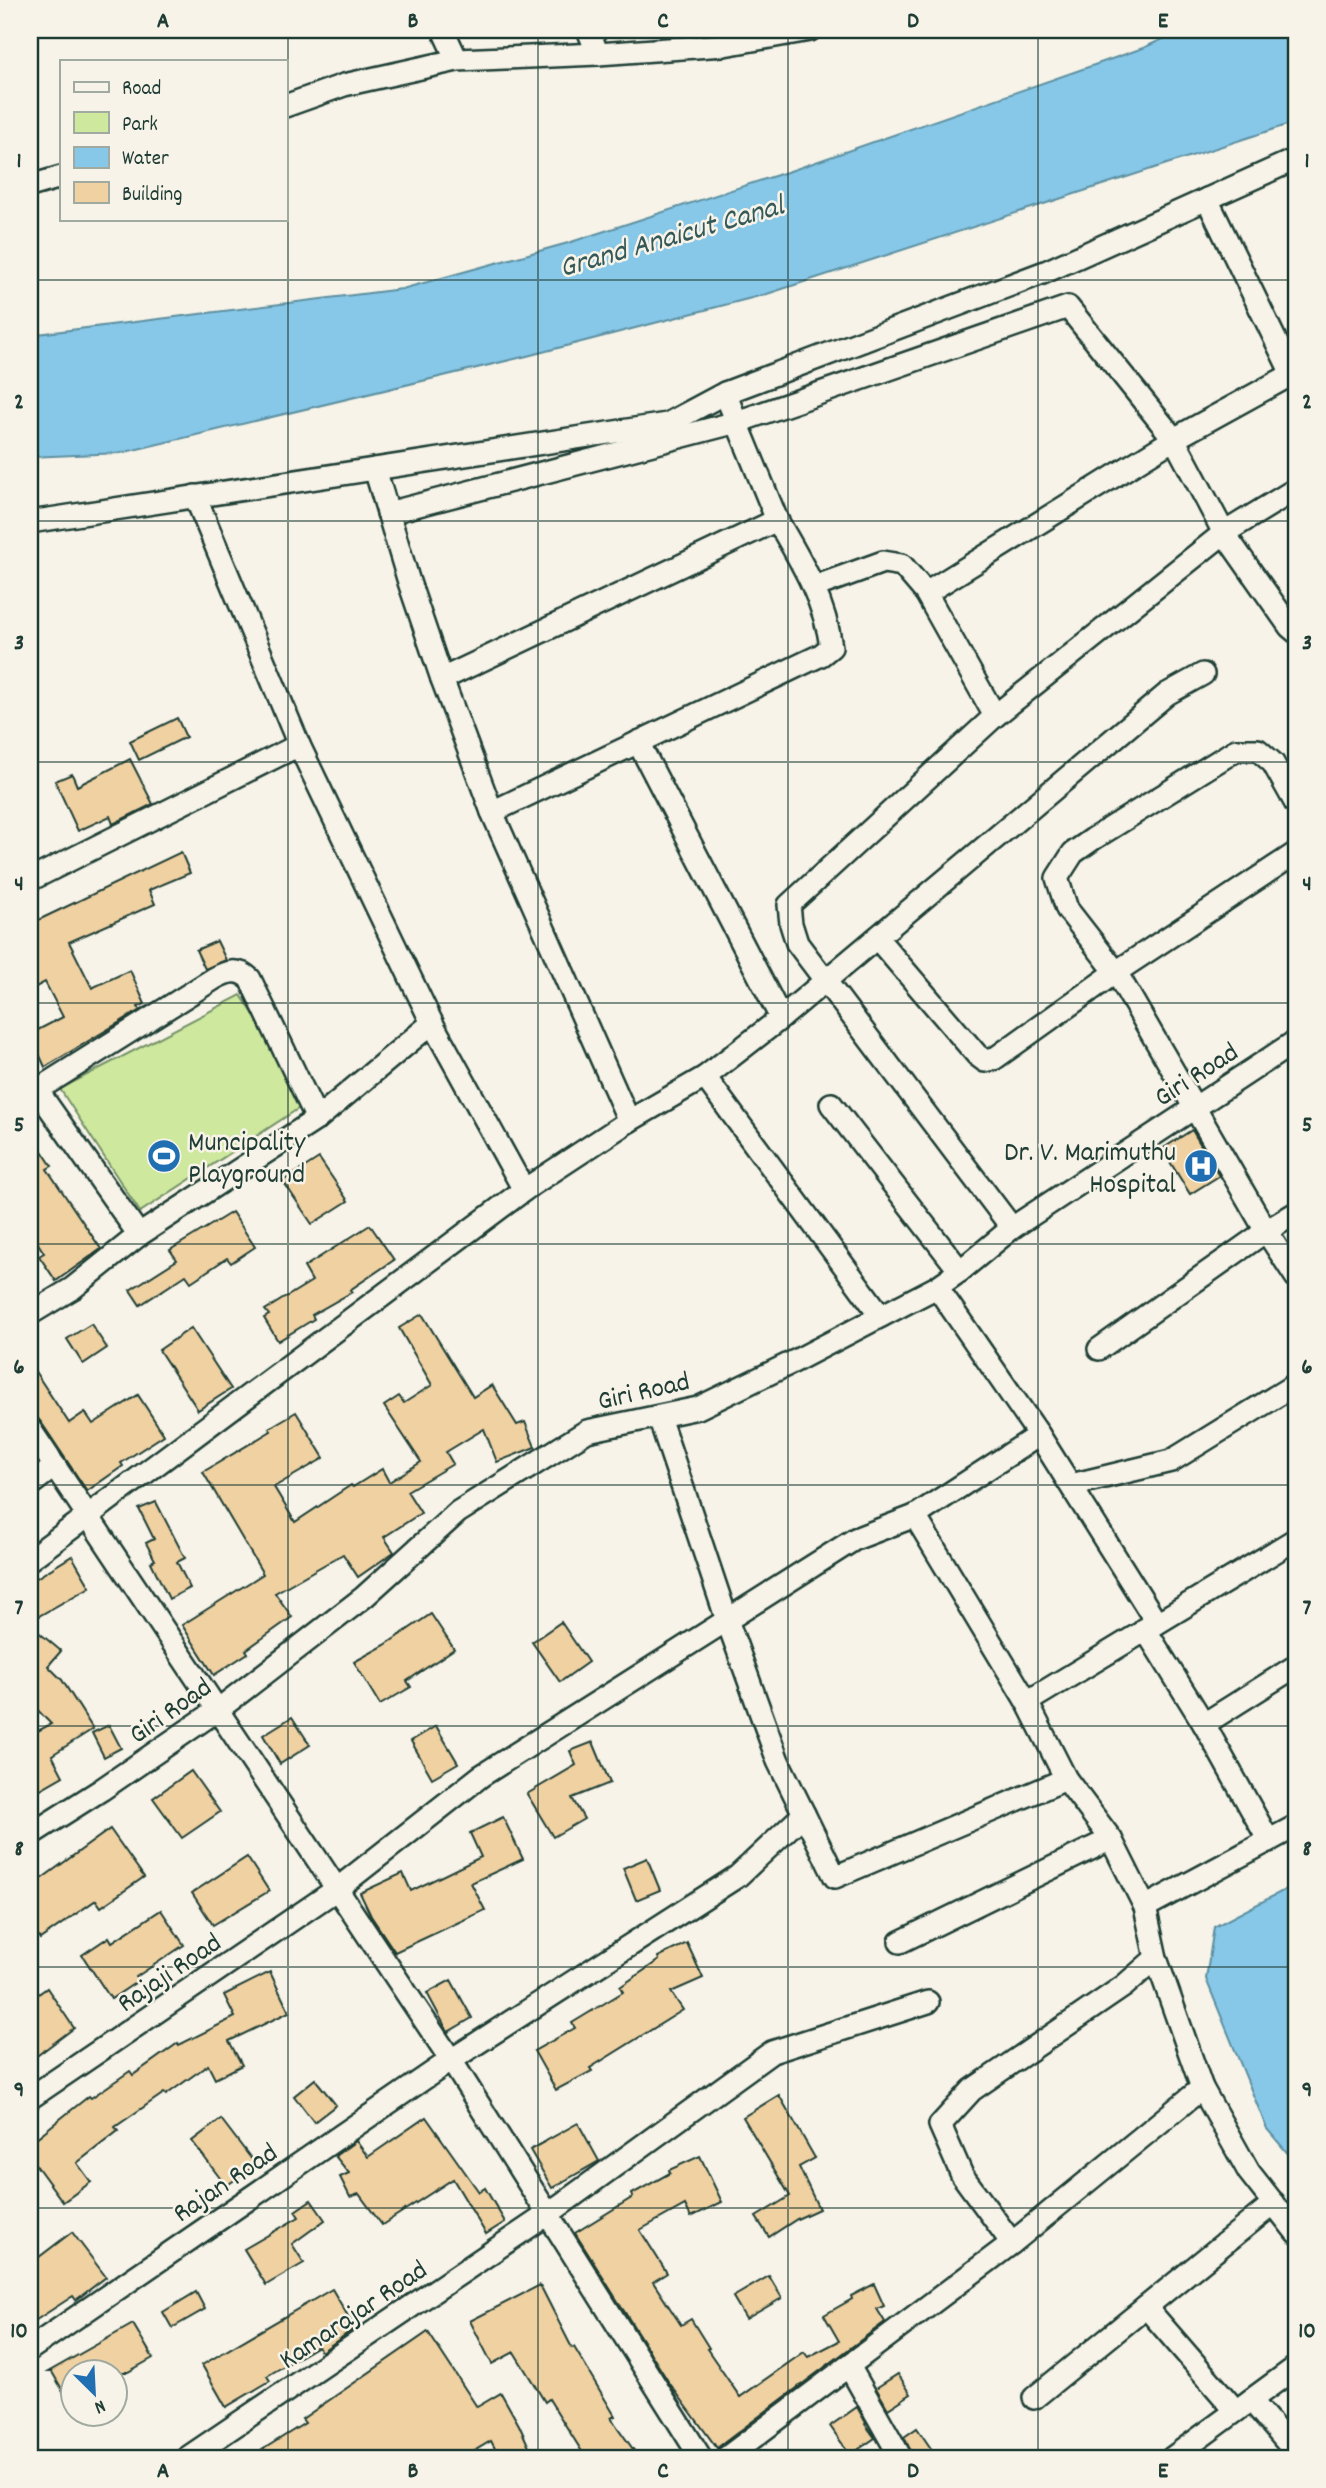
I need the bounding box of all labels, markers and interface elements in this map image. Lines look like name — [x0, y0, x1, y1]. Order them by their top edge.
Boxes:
text: A — [157, 6, 169, 39]
text: B — [408, 6, 419, 39]
text: C — [657, 6, 669, 39]
text: D — [907, 6, 919, 39]
text: E — [1158, 6, 1169, 39]
legend — [60, 60, 287, 220]
text: Road — [122, 75, 161, 105]
text: Park — [122, 111, 158, 141]
text: Water — [122, 145, 169, 175]
text: 1 — [16, 146, 22, 179]
text: 1 — [1304, 146, 1310, 179]
text: Building — [122, 181, 182, 211]
water label: Grand Anaicut Canal — [555, 186, 792, 292]
text: 2 — [14, 387, 24, 420]
text: 2 — [1302, 387, 1312, 420]
text: 3 — [14, 628, 24, 661]
text: 3 — [1302, 628, 1312, 661]
text: 4 — [14, 869, 24, 902]
text: 4 — [1302, 869, 1312, 902]
street label: Giri Road — [1148, 1035, 1248, 1119]
text: 5 — [14, 1110, 24, 1143]
text: 5 — [1302, 1110, 1312, 1143]
place label: Muncipality Playground — [188, 1125, 306, 1197]
place label: Dr. V. Marimuthu Hospital — [1004, 1135, 1176, 1207]
sports icon: Muncipality Playground — [145, 1137, 183, 1175]
hospital icon: Dr. V. Marimuthu Hospital — [1182, 1147, 1220, 1185]
text: 6 — [13, 1352, 25, 1385]
text: 6 — [1301, 1352, 1313, 1385]
street label: Giri Road — [594, 1364, 694, 1424]
text: 7 — [15, 1593, 24, 1626]
text: 7 — [1303, 1593, 1312, 1626]
street label: Giri Road — [122, 1670, 222, 1756]
text: 8 — [14, 1834, 24, 1867]
text: 8 — [1302, 1834, 1312, 1867]
street label: Rajaji Road — [111, 1925, 231, 2025]
text: 9 — [14, 2075, 24, 2108]
text: 9 — [1302, 2075, 1312, 2108]
street label: Rajan Road — [166, 2135, 287, 2235]
street label: Kamarajar Road — [272, 2253, 437, 2382]
text: 10 — [10, 2316, 28, 2349]
text: 10 — [1298, 2316, 1316, 2349]
north arrow — [60, 2358, 130, 2428]
text: N — [90, 2391, 109, 2420]
text: A — [157, 2456, 169, 2488]
text: B — [408, 2456, 419, 2488]
text: C — [657, 2456, 669, 2488]
text: D — [907, 2456, 919, 2488]
text: E — [1158, 2456, 1169, 2488]

